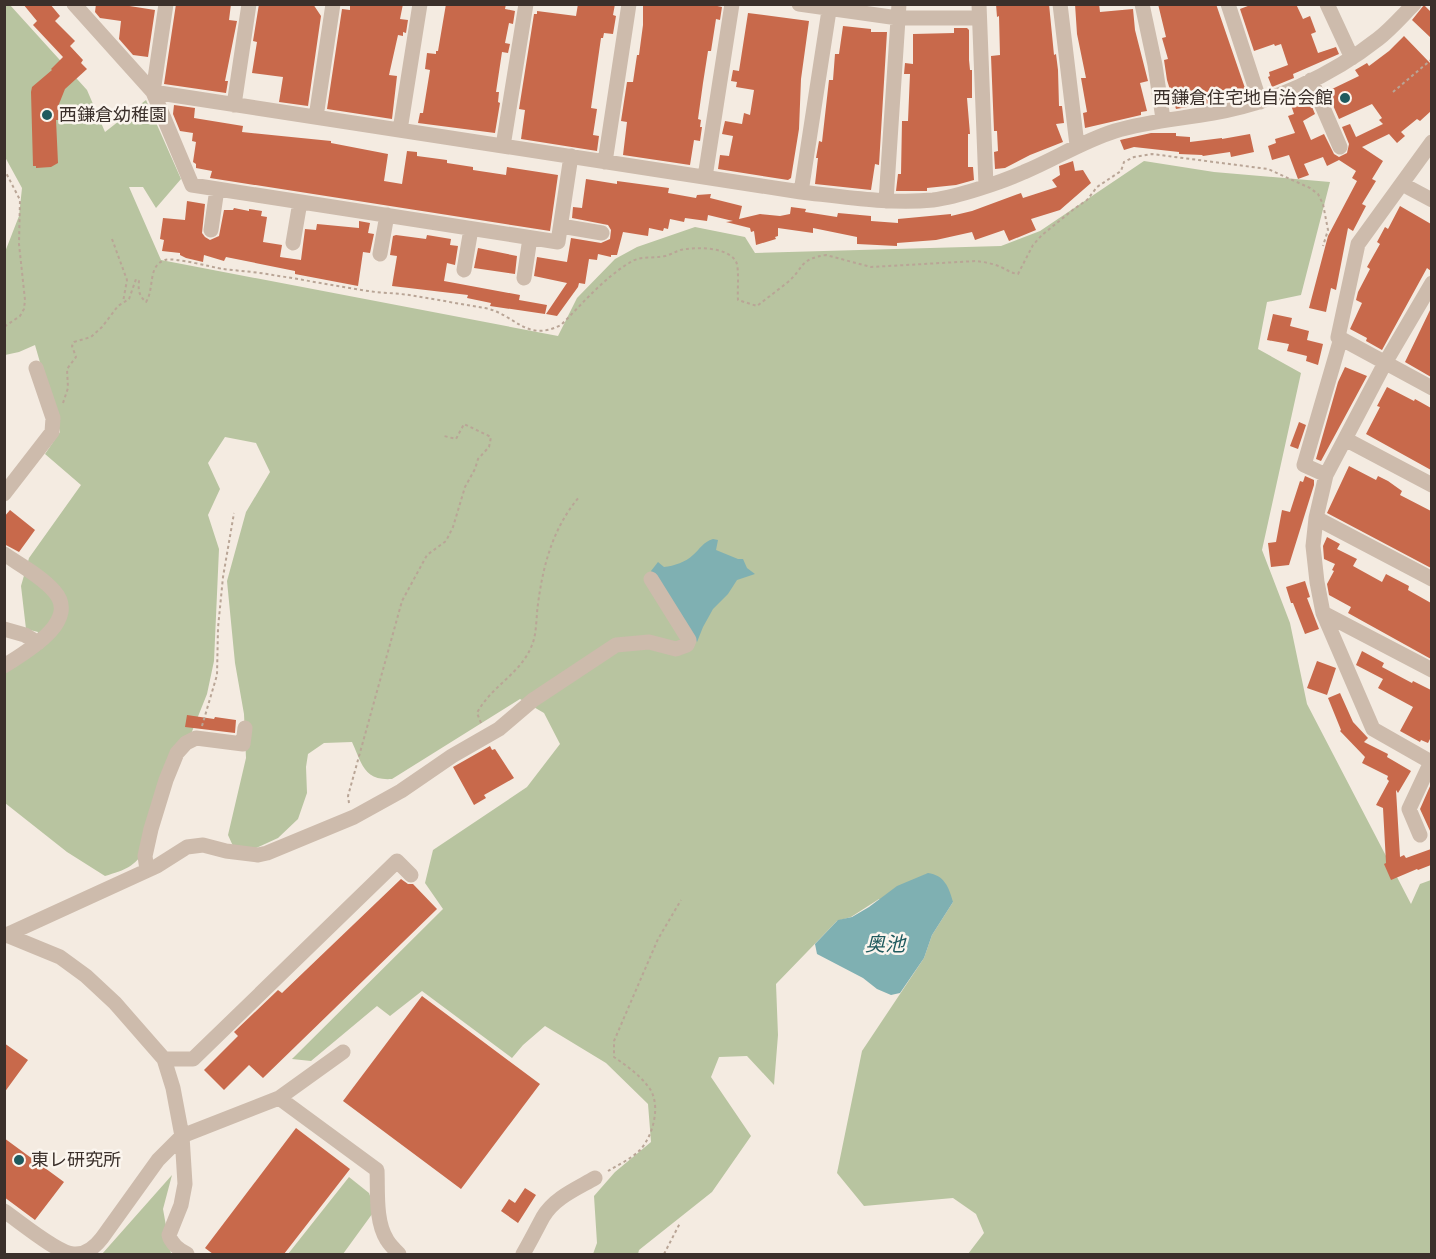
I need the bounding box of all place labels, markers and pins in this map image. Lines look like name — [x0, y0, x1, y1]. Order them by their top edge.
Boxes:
place label: 西鎌倉住宅地自治会館 — [1153, 86, 1333, 109]
marker: 西鎌倉住宅地自治会館 — [1338, 91, 1352, 105]
place label: 西鎌倉幼稚園 — [59, 103, 167, 126]
marker: 西鎌倉幼稚園 — [40, 108, 54, 122]
place label: 東レ研究所 — [31, 1148, 121, 1171]
marker: 東レ研究所 — [12, 1153, 26, 1167]

